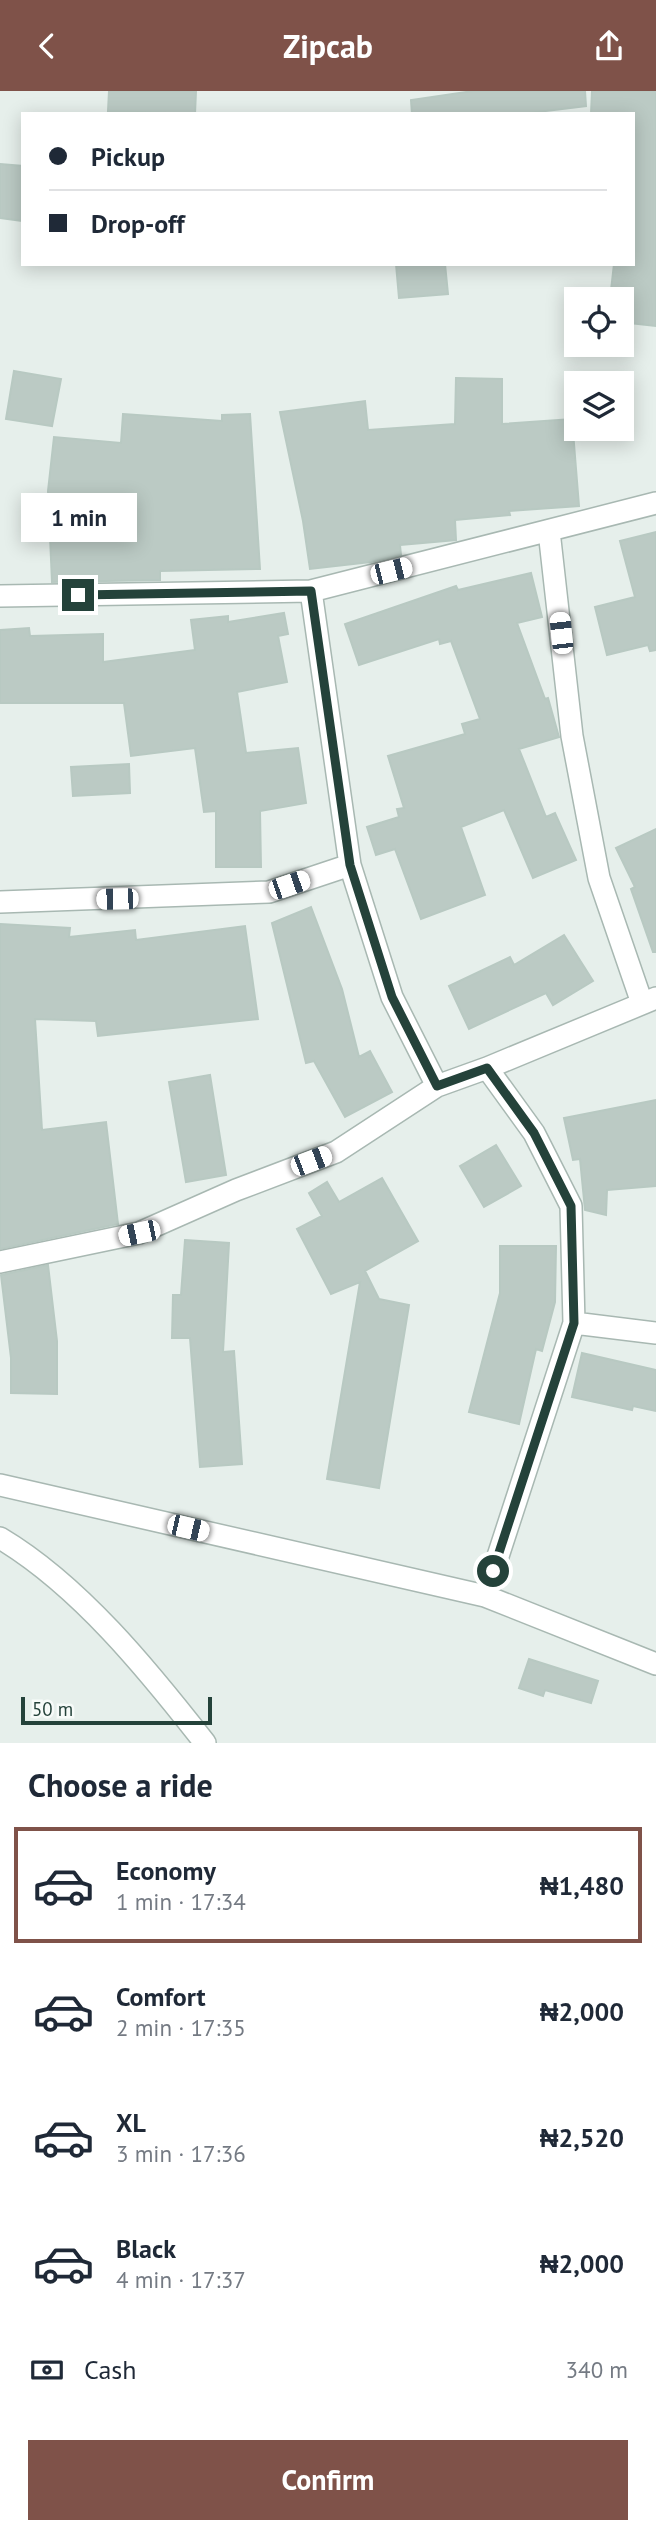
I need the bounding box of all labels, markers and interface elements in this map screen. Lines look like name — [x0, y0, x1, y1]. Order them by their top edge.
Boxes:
text: Zipcab — [283, 25, 373, 67]
icon: back — [28, 27, 66, 65]
icon: share — [590, 27, 628, 65]
text: Pickup — [91, 140, 165, 173]
text: Drop-off — [91, 207, 185, 240]
map controls — [564, 287, 634, 441]
button: locate — [564, 287, 634, 357]
button: layers — [564, 371, 634, 441]
callout: 1 min — [20, 493, 136, 543]
text: 1 min — [51, 503, 107, 532]
car — [369, 556, 414, 586]
route end — [62, 579, 94, 611]
car — [549, 611, 574, 655]
car — [266, 868, 313, 902]
car — [96, 888, 139, 910]
car — [288, 1144, 335, 1178]
car — [117, 1218, 162, 1248]
car — [166, 1513, 211, 1543]
route start — [477, 1555, 509, 1587]
scale bar — [21, 1694, 212, 1726]
text: 50 m — [32, 1697, 73, 1721]
text: Choose a ride — [28, 1764, 213, 1806]
icon: car — [32, 1854, 95, 1917]
text: Economy — [116, 1854, 216, 1887]
text: ₦1,480 — [540, 1869, 624, 1902]
text: 1 min · 17:34 — [116, 1887, 246, 1916]
icon: car — [32, 1980, 95, 2043]
text: Comfort — [116, 1980, 206, 2013]
text: ₦2,000 — [540, 1995, 624, 2028]
text: 2 min · 17:35 — [116, 2013, 246, 2042]
icon: car — [32, 2106, 95, 2169]
text: XL — [116, 2106, 146, 2139]
text: ₦2,520 — [540, 2121, 624, 2154]
text: 3 min · 17:36 — [116, 2139, 246, 2168]
icon: car — [32, 2232, 95, 2295]
text: Black — [116, 2232, 176, 2265]
text: ₦2,000 — [540, 2247, 624, 2280]
text: 4 min · 17:37 — [116, 2265, 246, 2294]
icon: cash — [28, 2351, 66, 2389]
text: Cash — [84, 2353, 136, 2386]
text: 340 m — [566, 2355, 628, 2384]
button: Confirm — [28, 2440, 628, 2520]

